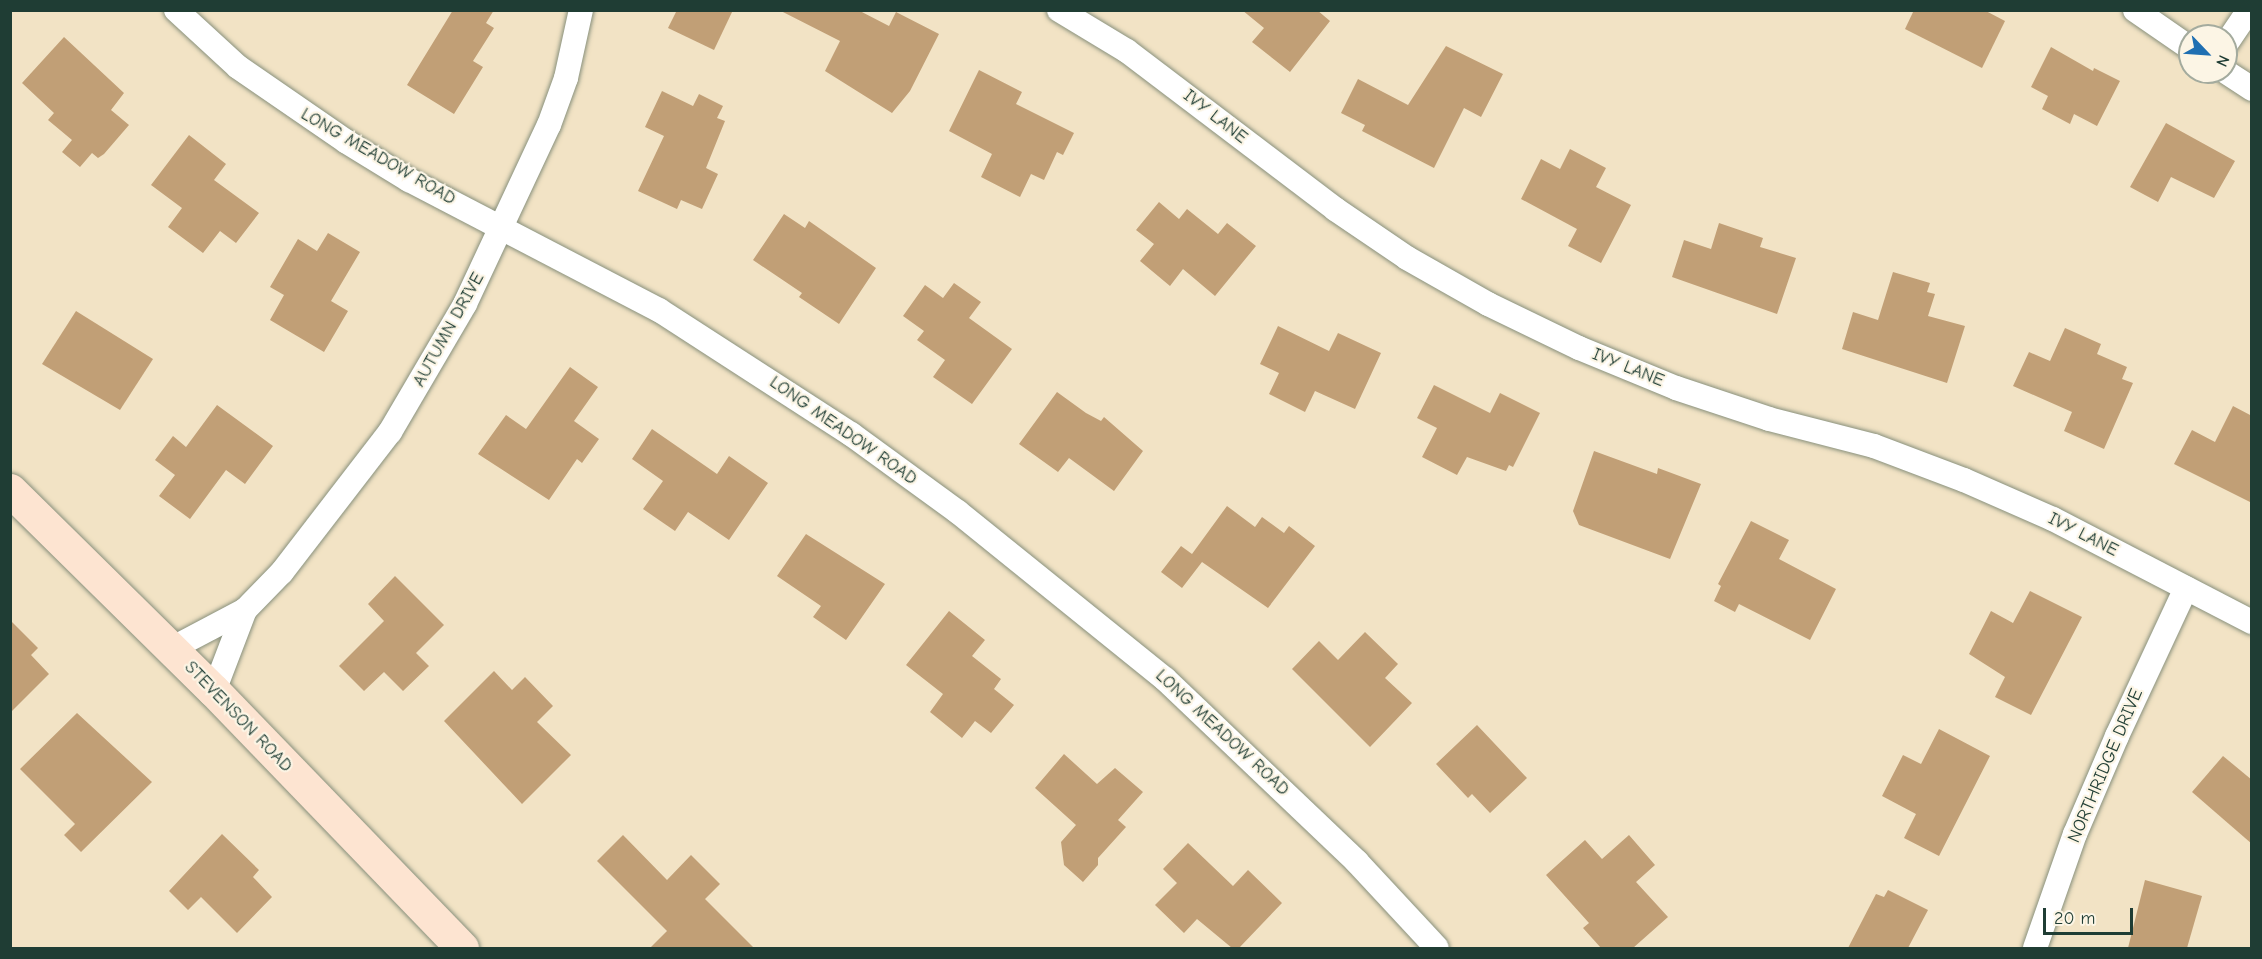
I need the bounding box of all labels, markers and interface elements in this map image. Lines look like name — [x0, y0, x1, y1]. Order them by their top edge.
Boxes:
north arrow — [2178, 24, 2238, 84]
text: N — [2212, 52, 2233, 69]
street label: IVY LANE — [1179, 85, 1251, 149]
street label: LONG MEADOW ROAD — [297, 104, 459, 210]
street label: AUTUMN DRIVE — [409, 269, 489, 391]
street label: IVY LANE — [1589, 344, 1667, 392]
street label: LONG MEADOW ROAD — [765, 372, 921, 490]
street label: IVY LANE — [2044, 508, 2122, 562]
street label: STEVENSON ROAD — [180, 657, 296, 777]
street label: LONG MEADOW ROAD — [1151, 665, 1293, 801]
street label: NORTHRIDGE DRIVE — [2064, 686, 2148, 846]
scale bar — [2046, 896, 2136, 934]
text: 20 m — [2054, 908, 2095, 929]

